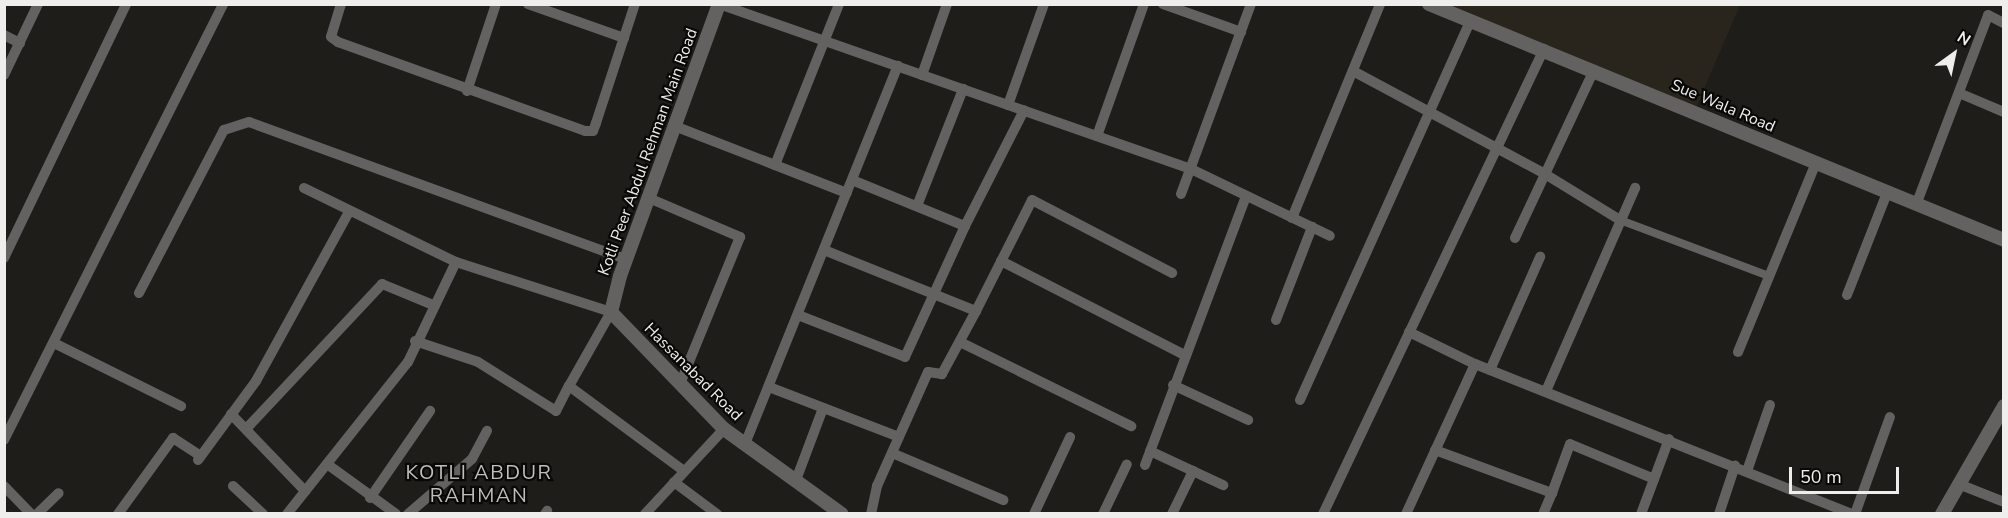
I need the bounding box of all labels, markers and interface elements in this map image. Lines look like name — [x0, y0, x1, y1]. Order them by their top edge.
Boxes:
north arrow — [1924, 24, 1984, 84]
street label: Kotli Peer Abdul Rehman Main Road — [594, 26, 702, 278]
text: N — [1953, 26, 1975, 51]
street label: Sue Wala Road — [1668, 75, 1778, 137]
street label: Hassanabad Road — [640, 319, 746, 425]
scale bar — [1792, 455, 1902, 493]
district label: KOTLI ABDUR RAHMAN — [406, 460, 552, 507]
text: 50 m — [1800, 465, 1842, 489]

